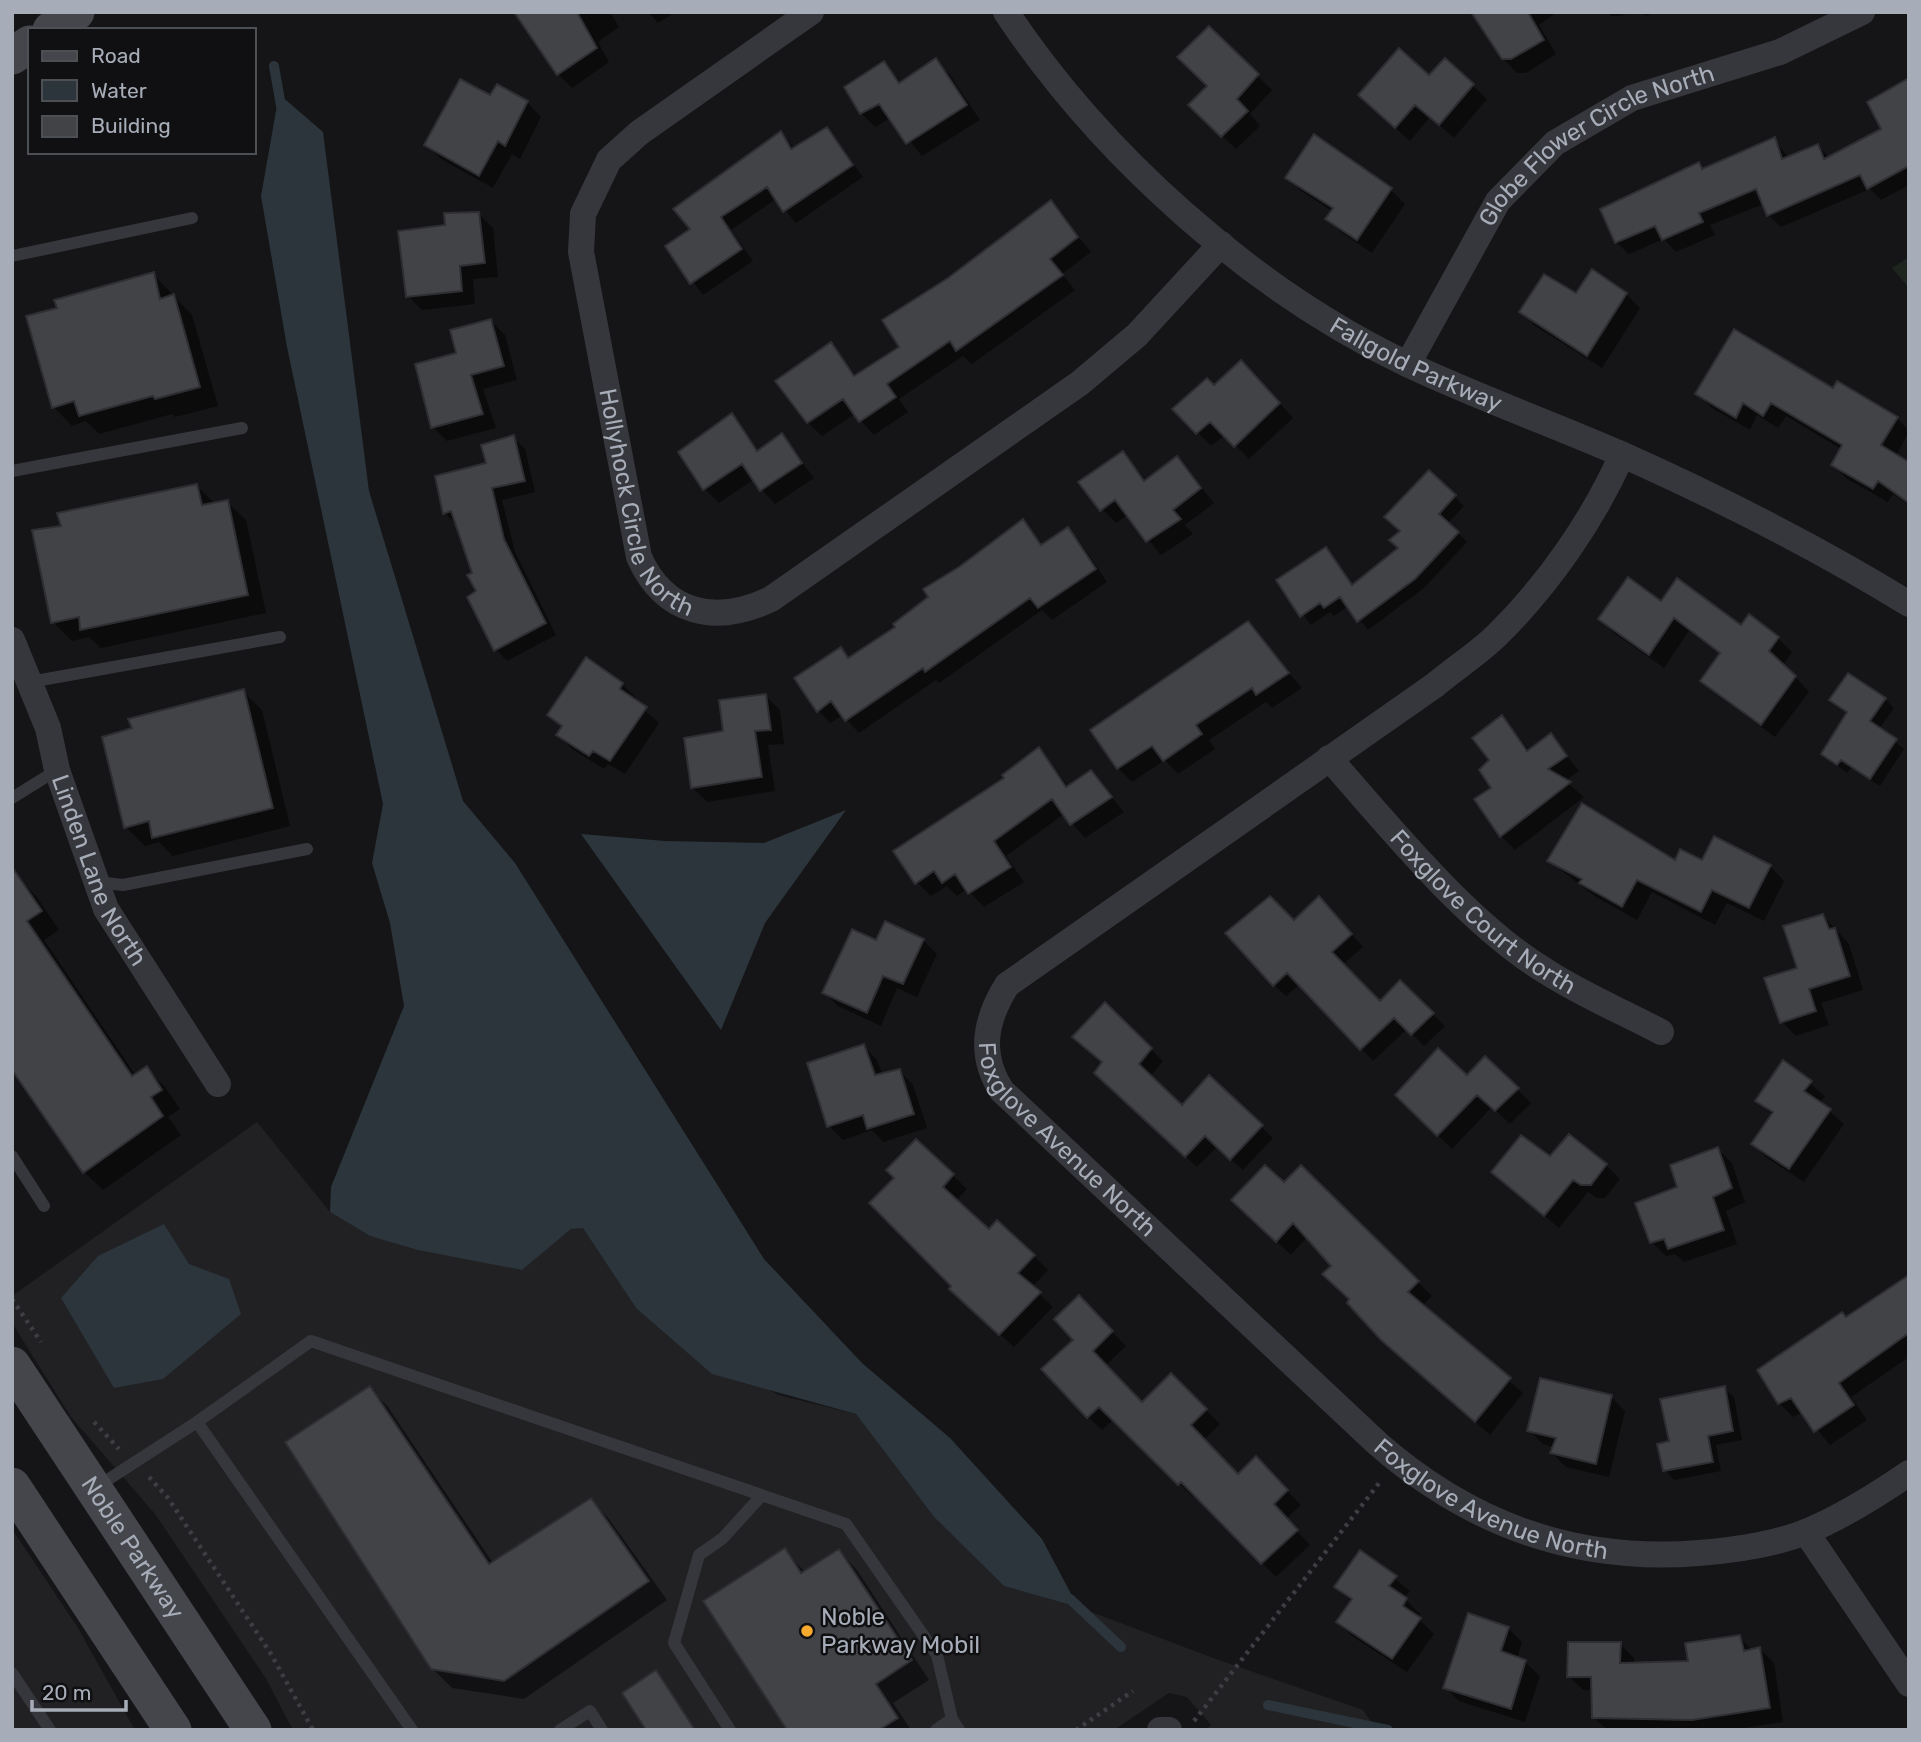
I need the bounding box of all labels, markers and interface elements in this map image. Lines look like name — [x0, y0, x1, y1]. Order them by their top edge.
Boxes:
legend — [28, 28, 256, 154]
text: Road — [91, 43, 141, 68]
street label: Globe Flower Circle North — [1473, 59, 1718, 231]
text: Water — [91, 78, 147, 103]
text: Building — [91, 113, 171, 138]
street label: Fallgold Parkway — [1325, 311, 1506, 418]
street label: Hollyhock Circle North — [593, 386, 698, 622]
street label: Linden Lane North — [46, 771, 153, 971]
street label: Foxglove Court North — [1384, 824, 1581, 1000]
street label: Foxglove Avenue North — [973, 1041, 1162, 1242]
street label: Foxglove Avenue North — [1368, 1433, 1610, 1565]
street label: Noble Parkway — [76, 1471, 190, 1624]
place label: Noble Parkway Mobil — [821, 1603, 980, 1659]
marker: Noble Parkway Mobil — [799, 1623, 815, 1639]
scale bar — [32, 1668, 126, 1712]
text: 20 m — [42, 1680, 91, 1705]

